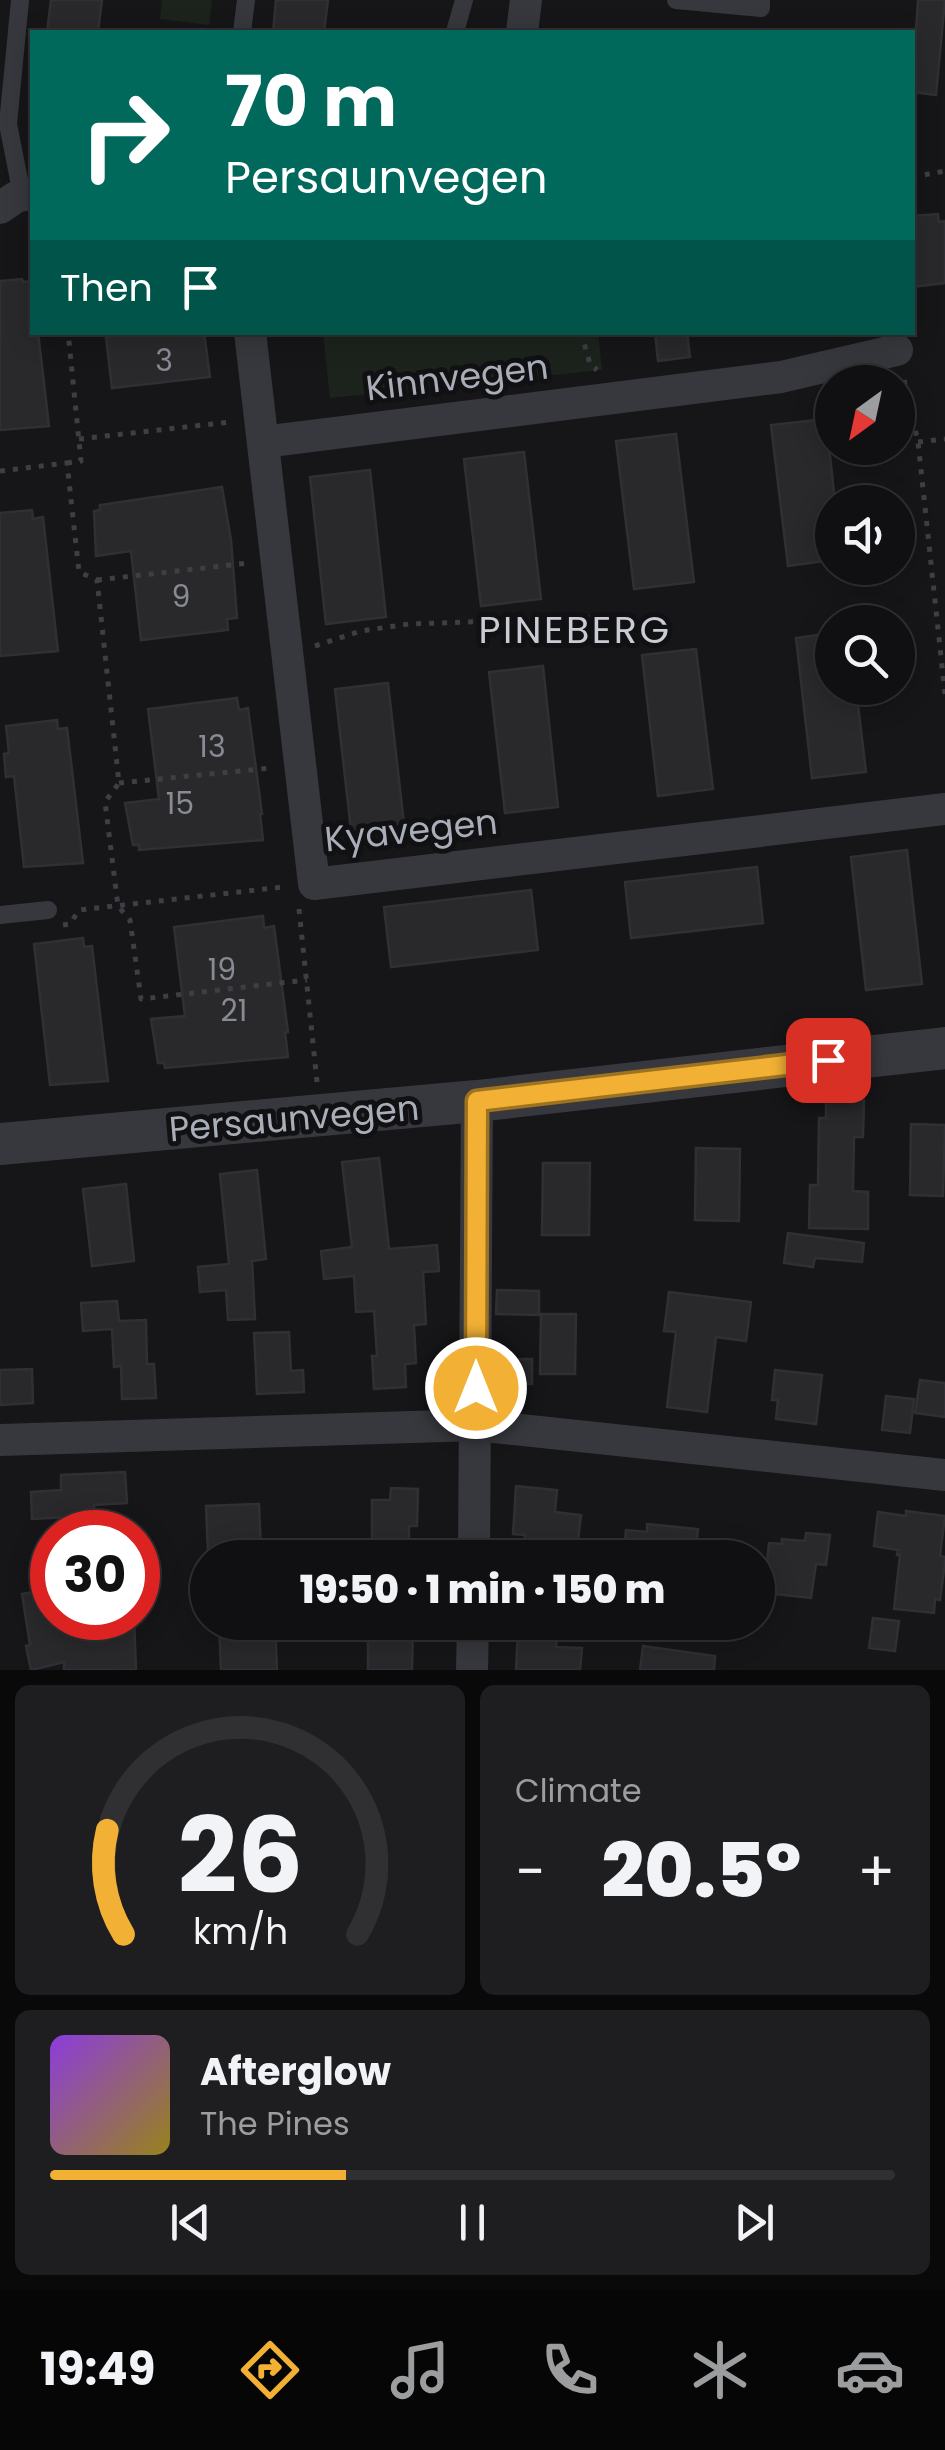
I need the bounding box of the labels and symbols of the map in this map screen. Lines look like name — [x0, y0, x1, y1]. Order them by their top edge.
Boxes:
house number: 3 — [155, 339, 173, 382]
street label: Kinnvegen — [363, 342, 551, 412]
north arrow — [815, 365, 915, 465]
house number: 9 — [172, 575, 190, 618]
district label: PINEBERG — [478, 603, 672, 656]
house number: 13 — [198, 725, 226, 768]
house number: 15 — [166, 782, 194, 825]
street label: Kyavegen — [322, 797, 500, 863]
house number: 19 — [208, 948, 236, 991]
house number: 21 — [221, 989, 247, 1032]
pin — [786, 1018, 871, 1103]
street label: Persaunvegen — [167, 1083, 421, 1153]
position arrow — [424, 1336, 528, 1440]
speed limit sign: 30 — [30, 1510, 160, 1640]

